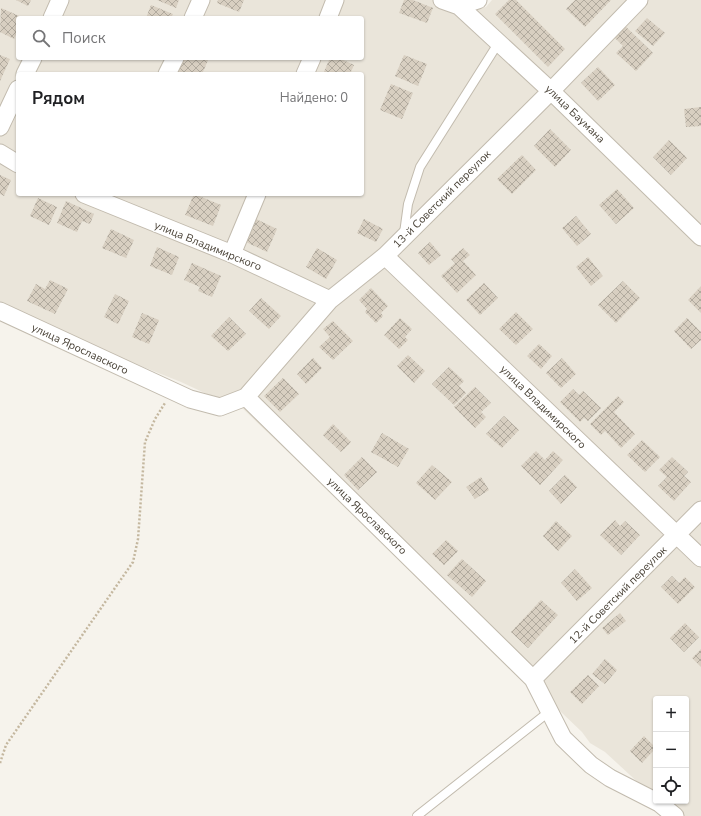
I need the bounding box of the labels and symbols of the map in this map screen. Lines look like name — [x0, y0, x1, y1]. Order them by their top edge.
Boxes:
street label: улица Баумана — [542, 82, 608, 147]
street label: 13-й Советский переулок — [390, 147, 494, 251]
street label: улица Владимирского — [152, 218, 264, 274]
street label: улица Ярославского — [29, 320, 131, 378]
street label: улица Владимирского — [497, 362, 589, 452]
street label: улица Ярославского — [324, 474, 410, 558]
street label: 12-й Советский переулок — [566, 543, 670, 647]

